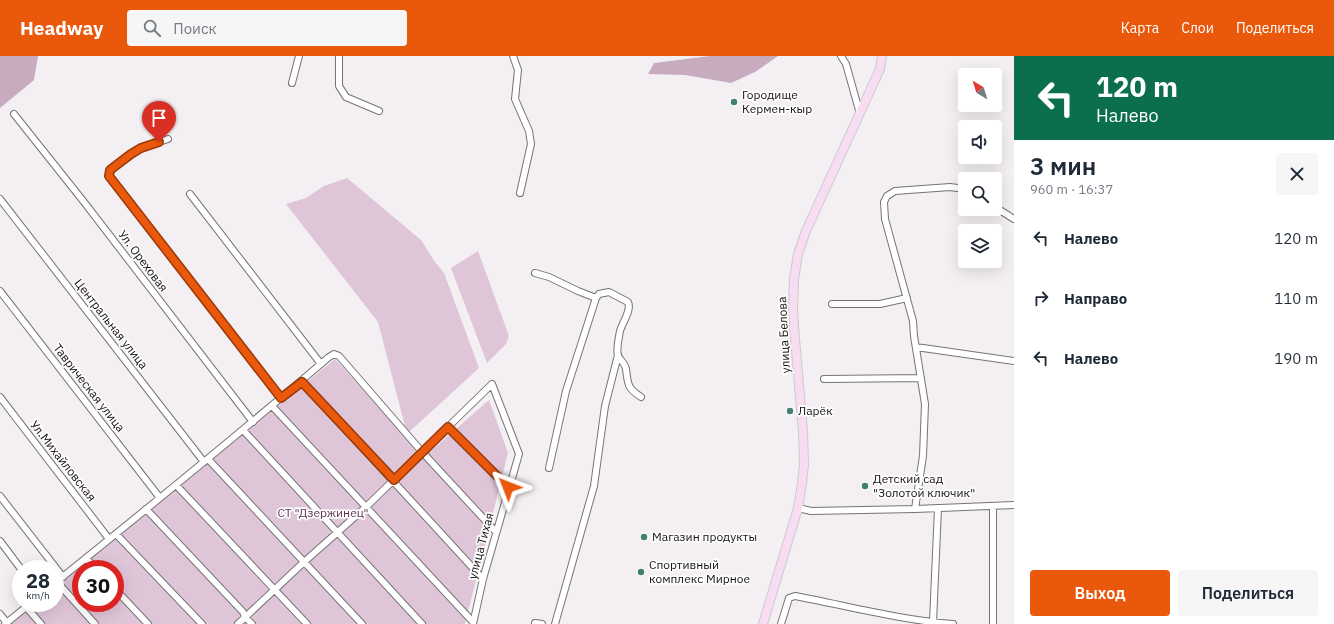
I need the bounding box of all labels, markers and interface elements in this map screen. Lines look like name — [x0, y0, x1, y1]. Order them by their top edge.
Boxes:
search box — [127, 10, 407, 46]
text: Headway — [20, 16, 103, 40]
icon: search — [141, 17, 163, 39]
text: Поиск — [173, 19, 217, 38]
text: Карта — [1121, 19, 1159, 37]
text: Слои — [1181, 19, 1214, 37]
text: Поделиться — [1236, 19, 1314, 37]
north arrow — [958, 68, 1002, 112]
map controls — [958, 68, 1002, 268]
text: 120 m — [1096, 68, 1178, 105]
icon: left — [1030, 72, 1082, 124]
place label: Городище Кермен-кыр — [742, 87, 812, 116]
marker: Городище Кермен-кыр — [729, 97, 739, 107]
pin — [142, 101, 176, 142]
text: Налево — [1096, 104, 1159, 127]
icon: arrive — [148, 107, 170, 129]
button: sound — [958, 120, 1002, 164]
text: 3 мин — [1030, 150, 1096, 182]
button: close — [1276, 153, 1318, 195]
button: search — [958, 172, 1002, 216]
text: 960 m · 16:37 — [1030, 181, 1113, 198]
button: layers — [958, 224, 1002, 268]
street label: Ул. Ореховая — [115, 227, 171, 294]
icon: left — [1030, 227, 1052, 249]
text: Налево — [1064, 229, 1118, 248]
text: 120 m — [1274, 229, 1318, 248]
street label: Центральная улица — [71, 276, 152, 372]
icon: right — [1030, 287, 1052, 309]
text: Направо — [1064, 289, 1127, 308]
text: 110 m — [1274, 289, 1318, 308]
street label: улица Белова — [774, 296, 793, 374]
street label: Таврическая улица — [50, 341, 129, 435]
icon: left — [1030, 347, 1052, 369]
text: Налево — [1064, 349, 1118, 368]
text: 190 m — [1274, 349, 1318, 368]
place label: Ларёк — [798, 403, 833, 418]
marker: Ларёк — [785, 406, 795, 416]
street label: Ул.Михайловская — [27, 417, 100, 504]
position arrow — [487, 466, 529, 508]
place label: Детский сад "Золотой ключик" — [873, 471, 975, 500]
marker: Детский сад "Золотой ключик" — [860, 481, 870, 491]
park label: СТ "Дзержинец" — [277, 505, 369, 520]
street label: улица Тихая — [464, 511, 497, 581]
place label: Магазин продукты — [652, 529, 757, 544]
marker: Магазин продукты — [639, 532, 649, 542]
place label: Спортивный комплекс Мирное — [649, 557, 751, 586]
speed limit sign: 30 — [72, 560, 124, 612]
text: 28 — [26, 567, 50, 594]
marker: Спортивный комплекс Мирное — [636, 567, 646, 577]
button: Выход — [1030, 570, 1170, 616]
button: Поделиться — [1178, 570, 1318, 616]
text: km/h — [26, 589, 50, 602]

